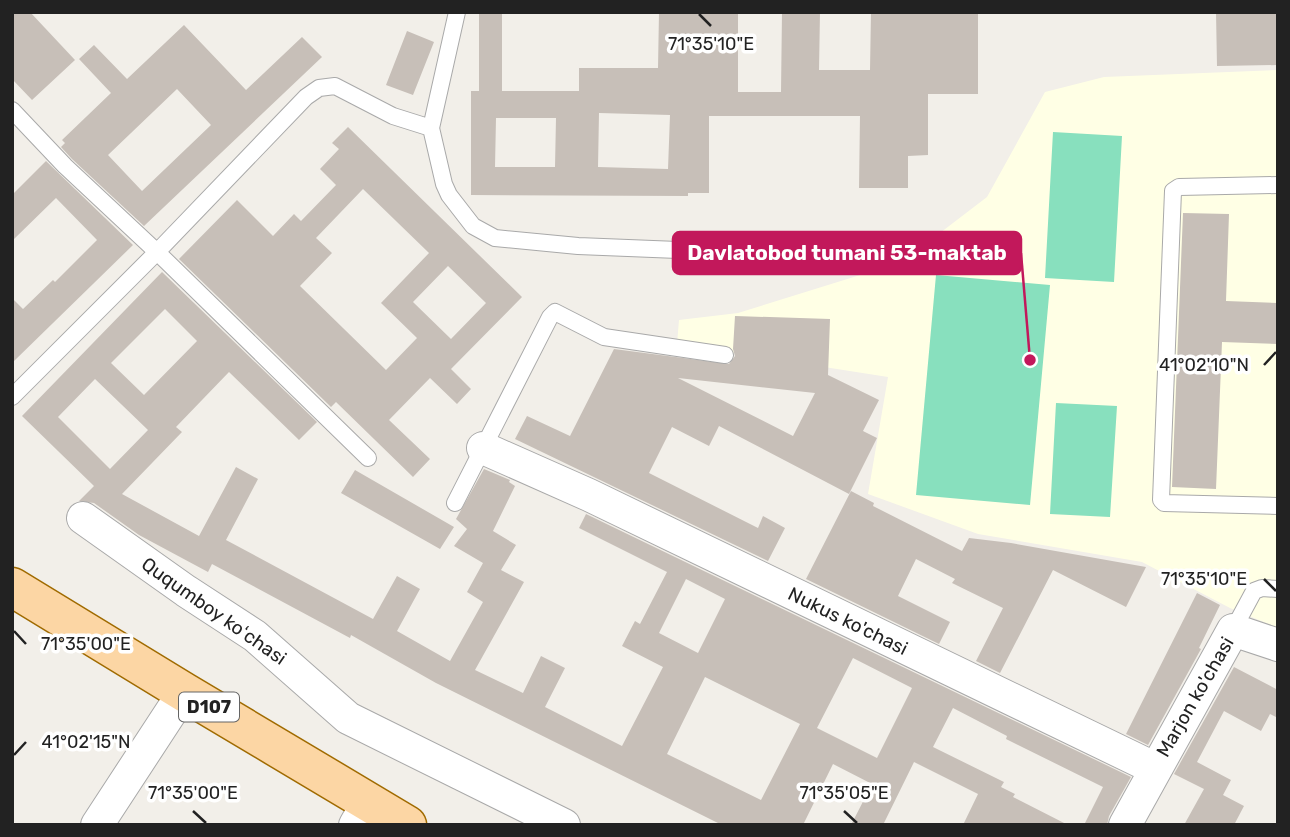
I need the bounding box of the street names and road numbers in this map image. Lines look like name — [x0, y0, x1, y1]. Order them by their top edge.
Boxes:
street label: Ququmboy koʻchasi — [137, 552, 291, 670]
street label: Nukus ko'chasi — [784, 582, 912, 660]
street label: Marjon ko'chasi — [1151, 633, 1239, 761]
road number: D107 — [179, 692, 239, 722]

